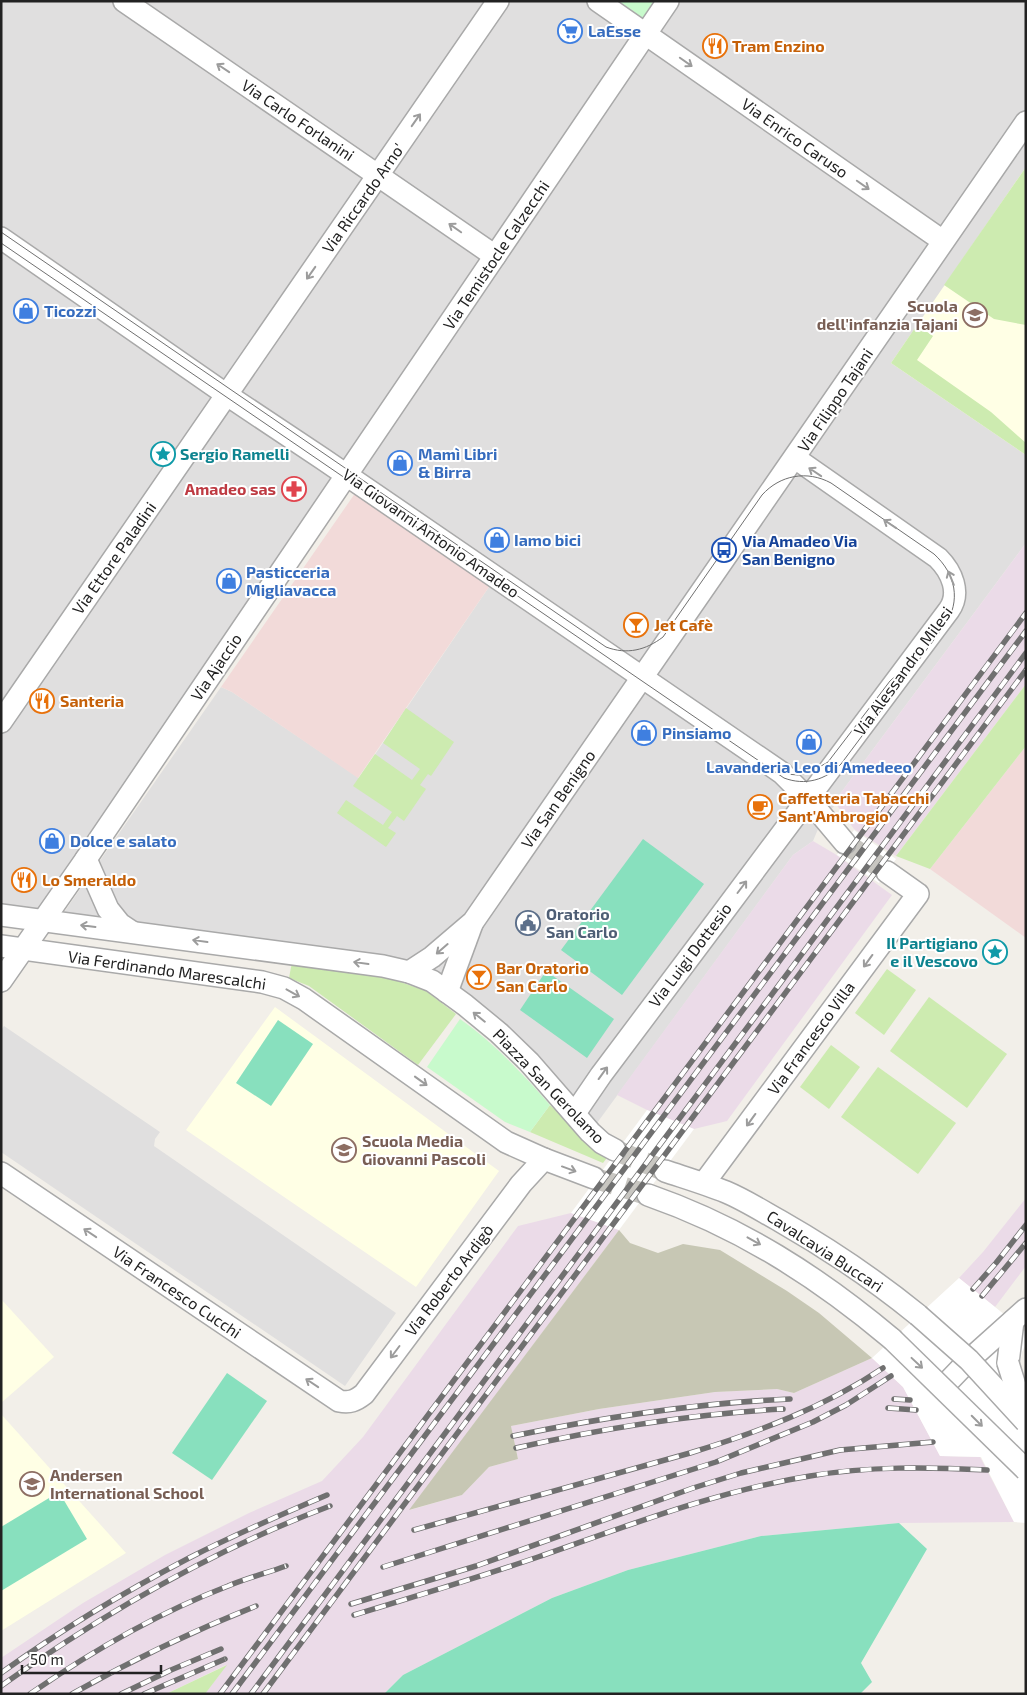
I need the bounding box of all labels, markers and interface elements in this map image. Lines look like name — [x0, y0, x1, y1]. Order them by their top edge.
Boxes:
supermarket icon: LaEsse — [557, 18, 583, 44]
place label: LaEsse — [588, 21, 641, 40]
restaurant icon: Tram Enzino — [702, 33, 728, 59]
place label: Tram Enzino — [732, 36, 825, 55]
one-way arrow — [679, 57, 693, 67]
one-way arrow — [216, 63, 230, 73]
street label: Via Carlo Forlanini — [238, 75, 358, 164]
street label: Via Enrico Caruso — [738, 94, 852, 181]
one-way arrow — [411, 114, 421, 128]
street label: Via Riccardo Arno' — [318, 139, 408, 256]
street label: Via Temistocle Calzecchi — [438, 176, 553, 333]
one-way arrow — [856, 180, 870, 190]
one-way arrow — [448, 223, 462, 233]
one-way arrow — [306, 265, 316, 279]
place label: Scuola dell'infanzia Tajani — [817, 296, 958, 333]
shop icon: Ticozzi — [13, 298, 39, 324]
place label: Ticozzi — [44, 301, 97, 320]
school or university icon: Scuola dell'infanzia Tajani — [962, 302, 988, 328]
street label: Via Filippo Tajani — [793, 344, 877, 456]
place icon: Sergio Ramelli — [150, 441, 176, 467]
place label: Sergio Ramelli — [180, 444, 289, 463]
place label: Mamì Libri & Birra — [418, 444, 498, 481]
shop icon: Mamì Libri & Birra — [387, 450, 413, 476]
street label: Via Giovanni Antonio Amadeo — [339, 464, 523, 601]
one-way arrow — [808, 467, 822, 477]
pharmacy icon: Amadeo sas — [281, 476, 307, 502]
place label: Amadeo sas — [185, 479, 276, 498]
street label: Via Ettore Paladini — [68, 498, 159, 618]
one-way arrow — [883, 518, 897, 529]
shop icon: Iamo bici — [484, 527, 510, 553]
place label: Iamo bici — [514, 530, 581, 549]
place label: Via Amadeo Via San Benigno — [742, 531, 857, 568]
bus stop icon: Via Amadeo Via San Benigno — [711, 537, 737, 563]
place label: Pasticceria Migliavacca — [246, 562, 336, 599]
shop icon: Pasticceria Migliavacca — [216, 568, 242, 594]
one-way arrow — [946, 571, 955, 586]
street label: Via Alessandro Milesi — [849, 603, 956, 739]
bar icon: Jet Cafè — [623, 612, 649, 638]
place label: Jet Cafè — [654, 615, 713, 634]
street label: Via Ajaccio — [186, 629, 246, 705]
restaurant icon: Santeria — [29, 688, 55, 714]
place label: Santeria — [60, 691, 124, 710]
shop icon: Pinsiamo — [631, 720, 657, 746]
place label: Pinsiamo — [662, 723, 732, 742]
shop icon: Lavanderia Leo di Amedeeo — [796, 729, 822, 755]
street label: Via San Benigno — [517, 746, 599, 852]
place label: Lavanderia Leo di Amedeeo — [706, 757, 912, 776]
place label: Caffetteria Tabacchi Sant'Ambrogio — [778, 788, 929, 825]
cafe icon: Caffetteria Tabacchi Sant'Ambrogio — [747, 794, 773, 820]
shop icon: Dolce e salato — [39, 828, 65, 854]
place label: Dolce e salato — [70, 831, 177, 850]
restaurant icon: Lo Smeraldo — [11, 867, 37, 893]
place label: Lo Smeraldo — [42, 870, 136, 889]
one-way arrow — [736, 880, 747, 894]
street label: Via Luigi Dottesio — [644, 899, 735, 1011]
place label: Oratorio San Carlo — [546, 904, 618, 941]
public building icon: Oratorio San Carlo — [515, 910, 541, 936]
one-way arrow — [80, 921, 96, 931]
place label: Il Partigiano e il Vescovo — [886, 933, 978, 970]
one-way arrow — [192, 936, 208, 946]
place icon: Il Partigiano e il Vescovo — [982, 939, 1008, 965]
one-way arrow — [436, 943, 449, 954]
street label: Via Ferdinando Marescalchi — [67, 946, 267, 993]
one-way arrow — [863, 954, 873, 968]
one-way arrow — [353, 958, 369, 968]
place label: Bar Oratorio San Carlo — [496, 958, 589, 995]
bar icon: Bar Oratorio San Carlo — [466, 964, 492, 990]
street label: Via Francesco Villa — [763, 977, 858, 1098]
one-way arrow — [285, 988, 300, 998]
one-way arrow — [473, 1011, 486, 1022]
street label: Piazza San Gerolamo — [490, 1024, 609, 1147]
one-way arrow — [598, 1066, 608, 1080]
one-way arrow — [414, 1076, 428, 1086]
one-way arrow — [746, 1113, 756, 1127]
place label: Scuola Media Giovanni Pascoli — [362, 1131, 486, 1168]
school or university icon: Scuola Media Giovanni Pascoli — [331, 1137, 357, 1163]
one-way arrow — [561, 1165, 576, 1174]
street label: Cavalcavia Buccari — [763, 1206, 887, 1295]
street label: Via Roberto Ardigò — [400, 1220, 497, 1339]
one-way arrow — [83, 1228, 97, 1238]
one-way arrow — [746, 1236, 761, 1246]
street label: Via Francesco Cucchi — [109, 1242, 245, 1342]
one-way arrow — [390, 1345, 401, 1358]
one-way arrow — [911, 1357, 924, 1369]
one-way arrow — [305, 1378, 319, 1388]
one-way arrow — [971, 1415, 983, 1427]
place label: Andersen International School — [50, 1465, 205, 1502]
school or university icon: Andersen International School — [19, 1471, 45, 1497]
scale bar — [22, 1642, 161, 1674]
text: 50 m — [30, 1650, 64, 1668]

